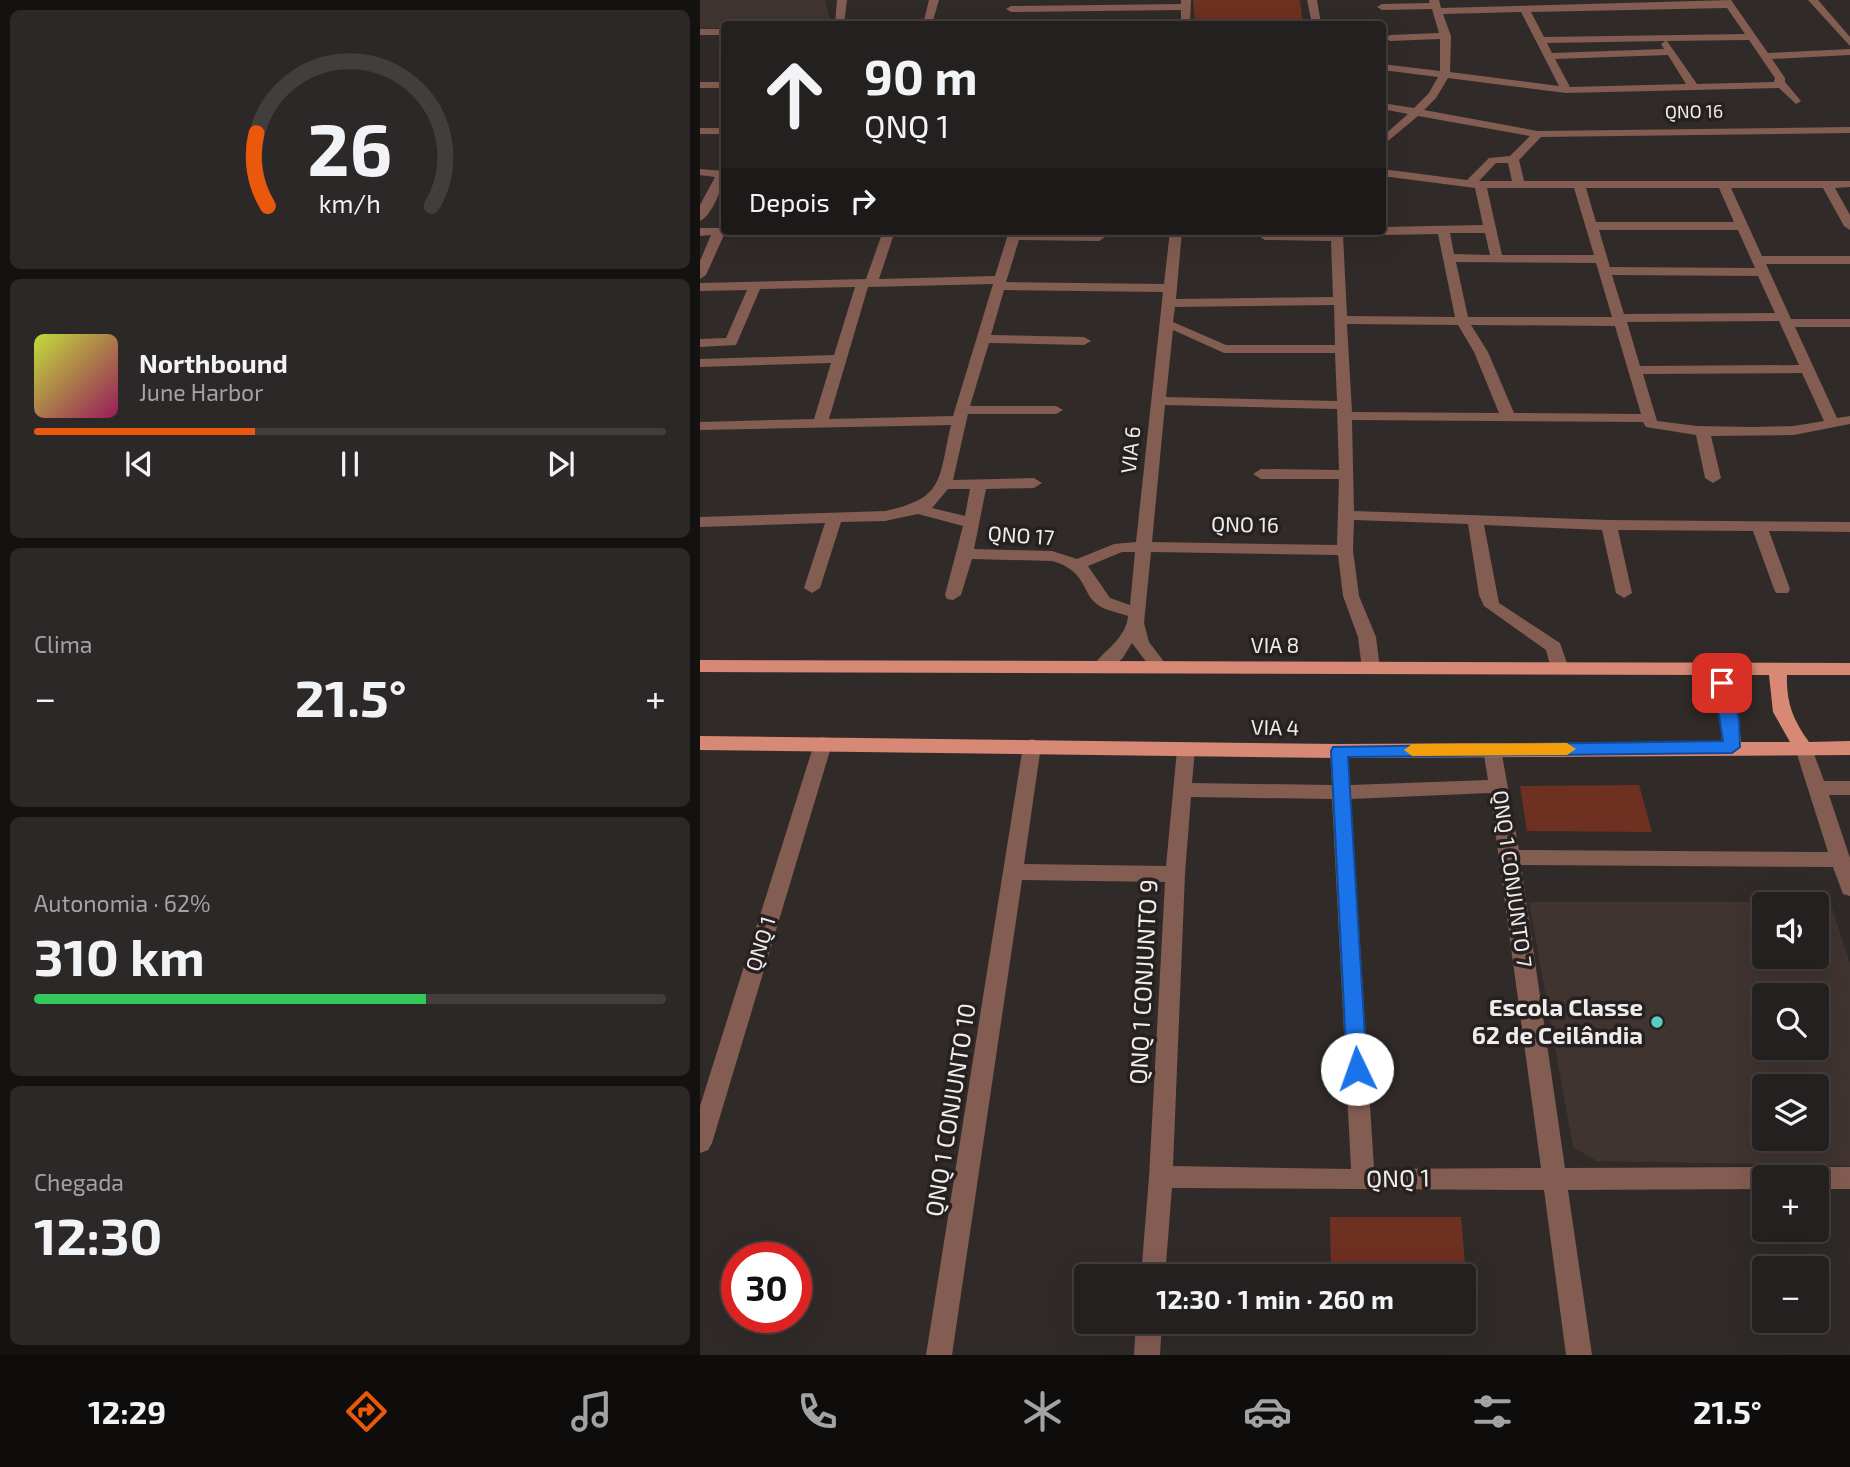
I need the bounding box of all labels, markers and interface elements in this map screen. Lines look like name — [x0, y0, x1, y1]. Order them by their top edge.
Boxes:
text: 90 m — [864, 46, 978, 105]
icon: ahead — [749, 49, 840, 140]
street label: QNO 16 — [1665, 99, 1723, 123]
text: 26 — [307, 103, 393, 191]
text: QNQ 1 — [864, 106, 949, 144]
icon: right — [844, 182, 882, 220]
text: Depois — [749, 186, 830, 217]
text: km/h — [319, 187, 381, 217]
text: Northbound — [139, 347, 288, 378]
text: June Harbor — [139, 378, 263, 406]
street label: VIA 6 — [1115, 425, 1144, 475]
icon: previous — [120, 445, 158, 483]
icon: pause — [331, 445, 369, 483]
icon: next — [542, 445, 580, 483]
street label: QNO 16 — [1211, 510, 1279, 538]
street label: QNO 17 — [987, 520, 1055, 550]
text: Clima — [34, 630, 92, 658]
street label: VIA 8 — [1251, 632, 1299, 657]
pin — [1692, 653, 1752, 713]
icon: arrive — [1703, 664, 1741, 702]
text: 21.5° — [295, 665, 407, 727]
text: − — [34, 674, 56, 720]
text: + — [645, 674, 666, 720]
street label: VIA 4 — [1251, 714, 1299, 739]
street label: QNQ 1 CONJUNTO 7 — [1488, 789, 1538, 969]
street label: QNQ 1 CONJUNTO 9 — [1123, 879, 1162, 1085]
text: Autonomia · 62% — [34, 889, 210, 917]
map controls — [1752, 892, 1829, 1333]
button: sound — [1752, 892, 1829, 969]
street label: QNQ 1 — [739, 913, 781, 974]
text: 310 km — [34, 924, 205, 986]
button: search — [1752, 983, 1829, 1060]
place label: Escola Classe 62 de Ceilândia — [1472, 992, 1643, 1049]
street label: QNQ 1 CONJUNTO 10 — [918, 1001, 981, 1219]
marker: Escola Classe 62 de Ceilândia — [1649, 1014, 1665, 1030]
position arrow — [1320, 1032, 1394, 1106]
button: layers — [1752, 1074, 1829, 1151]
street label: QNQ 1 — [1366, 1162, 1430, 1193]
button: + — [1752, 1165, 1829, 1242]
text: Chegada — [34, 1168, 124, 1196]
text: 12:30 — [34, 1203, 162, 1265]
speed limit sign: 30 — [721, 1242, 812, 1333]
button: − — [1752, 1256, 1829, 1333]
text: 12:30 · 1 min · 260 m — [1156, 1283, 1394, 1314]
icon: directions — [342, 1387, 391, 1436]
icon: music — [567, 1387, 616, 1436]
icon: phone — [793, 1387, 842, 1436]
icon: climate — [1018, 1387, 1067, 1436]
icon: car — [1243, 1387, 1292, 1436]
icon: filters — [1468, 1387, 1517, 1436]
text: 12:29 — [88, 1392, 166, 1430]
text: 21.5° — [1693, 1392, 1762, 1430]

